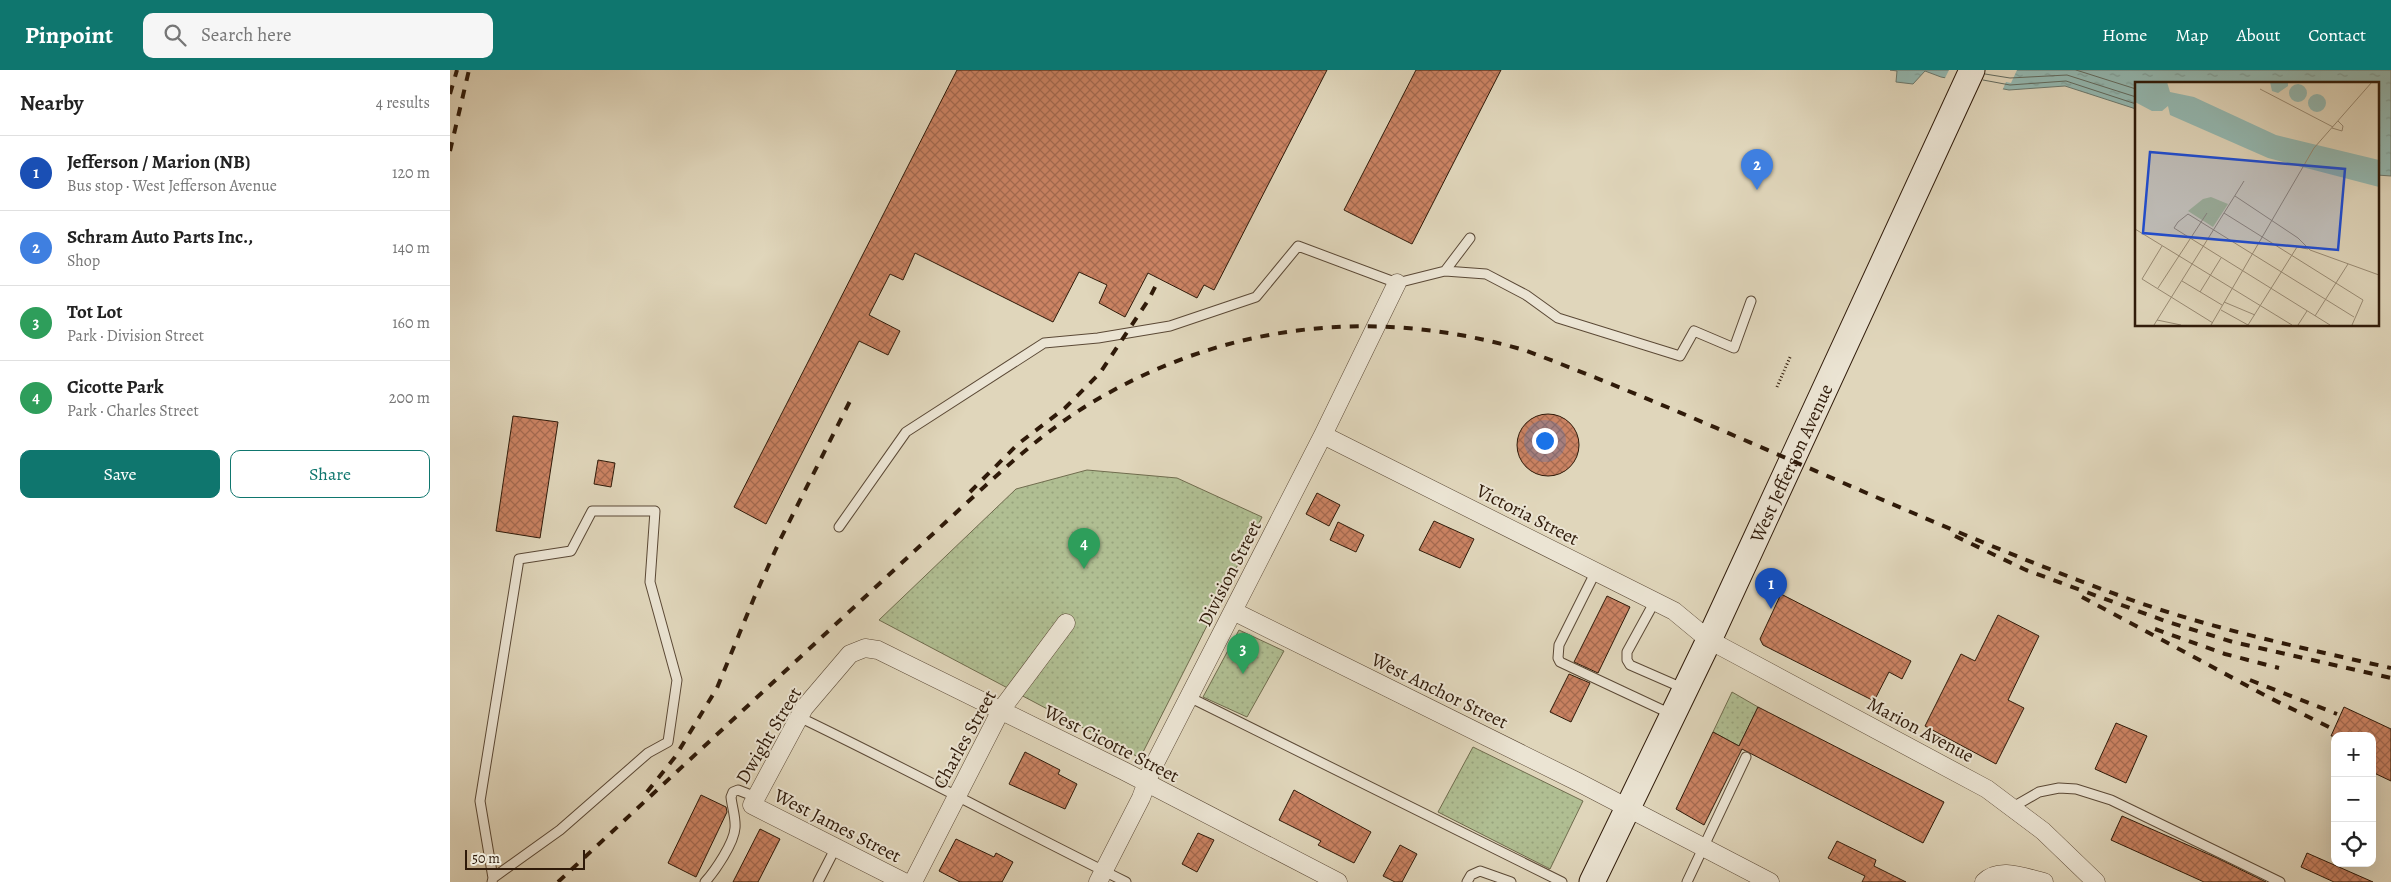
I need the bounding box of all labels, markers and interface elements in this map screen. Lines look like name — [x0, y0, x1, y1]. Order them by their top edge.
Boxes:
search box — [143, 13, 493, 58]
text: Pinpoint — [25, 19, 113, 51]
icon: search — [161, 21, 189, 49]
text: Search here — [201, 22, 291, 48]
text: Home — [2102, 23, 2147, 47]
text: Map — [2175, 23, 2208, 47]
text: About — [2236, 23, 2280, 47]
text: Contact — [2308, 23, 2366, 47]
inset map — [2135, 82, 2378, 326]
text: Nearby — [20, 89, 83, 117]
text: 4 results — [376, 92, 430, 114]
text: Jefferson / Marion (NB) — [67, 149, 251, 175]
pin: 2 — [1741, 149, 1773, 190]
text: 1 — [33, 162, 39, 184]
text: 120 m — [392, 162, 430, 184]
text: Bus stop · West Jefferson Avenue — [67, 175, 277, 197]
text: Schram Auto Parts Inc., — [67, 224, 253, 250]
text: 2 — [32, 237, 40, 259]
text: 140 m — [392, 237, 430, 259]
text: Shop — [67, 250, 100, 272]
text: Tot Lot — [67, 299, 123, 325]
text: 3 — [33, 312, 39, 334]
text: 160 m — [392, 312, 430, 334]
text: Park · Division Street — [67, 325, 204, 347]
text: Cicotte Park — [67, 374, 164, 400]
street label: West Jefferson Avenue — [1743, 380, 1839, 548]
text: 4 — [32, 387, 40, 409]
text: 200 m — [389, 387, 430, 409]
text: Park · Charles Street — [67, 400, 199, 422]
your location — [1532, 428, 1558, 454]
button: Save — [20, 450, 220, 498]
button: Share — [230, 450, 430, 498]
street label: Victoria Street — [1471, 477, 1583, 552]
street label: Division Street — [1192, 516, 1268, 631]
pin: 4 — [1068, 528, 1100, 569]
pin: 1 — [1755, 568, 1787, 609]
pin: 3 — [1227, 633, 1259, 674]
street label: West Anchor Street — [1366, 646, 1512, 735]
street label: Dwight Street — [730, 682, 808, 789]
street label: Charles Street — [927, 685, 1003, 794]
street label: Marion Avenue — [1862, 691, 1979, 769]
street label: West Cicotte Street — [1039, 698, 1183, 789]
map controls — [2331, 732, 2376, 867]
button: + — [2331, 732, 2376, 777]
button: − — [2331, 777, 2376, 822]
street label: West James Street — [769, 782, 906, 869]
button: locate — [2331, 822, 2376, 867]
scale bar — [465, 847, 585, 870]
text: 50 m — [472, 849, 500, 868]

